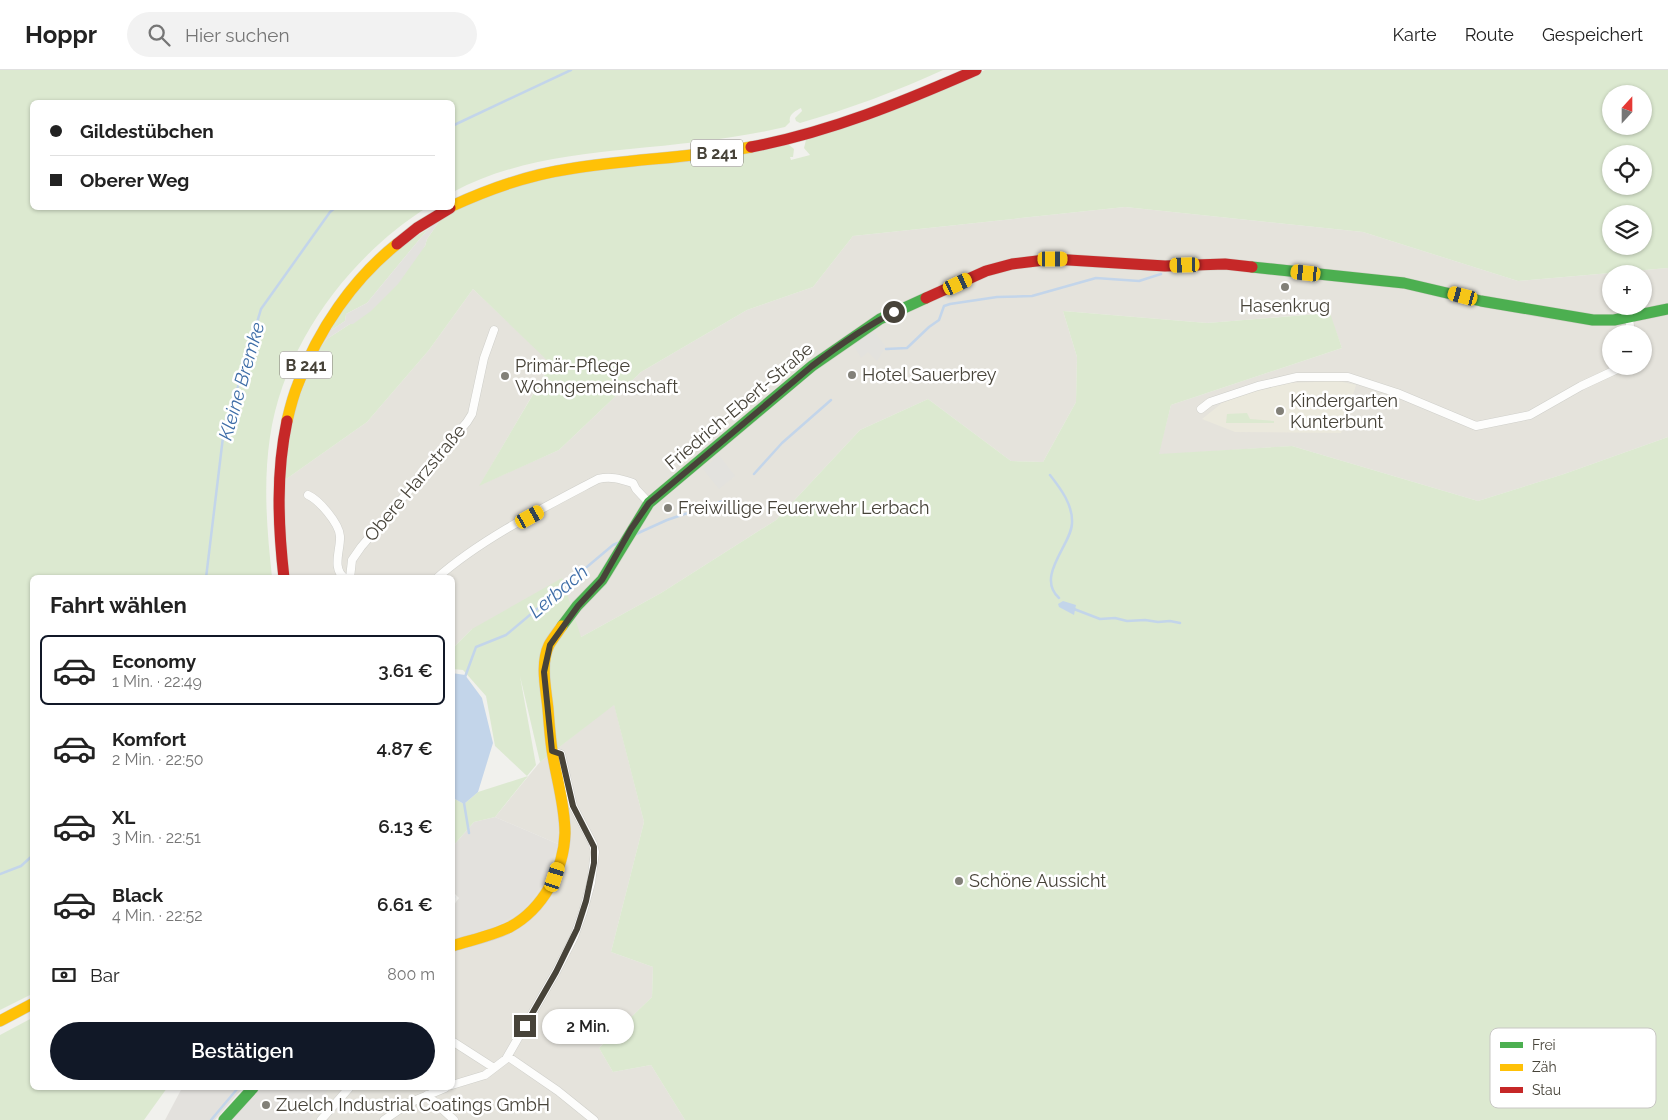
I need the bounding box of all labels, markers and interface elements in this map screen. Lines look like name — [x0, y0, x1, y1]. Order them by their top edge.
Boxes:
search box — [127, 12, 477, 57]
text: Hoppr — [25, 20, 97, 49]
icon: search — [145, 21, 173, 49]
text: Hier suchen — [185, 24, 290, 46]
text: Karte — [1393, 24, 1437, 45]
text: Route — [1465, 24, 1514, 45]
text: Gespeichert — [1542, 24, 1643, 45]
north arrow — [1602, 85, 1652, 135]
map controls — [1602, 85, 1652, 375]
text: Gildestübchen — [80, 120, 214, 142]
road number: B 241 — [691, 140, 743, 166]
button: locate — [1602, 145, 1652, 195]
text: Oberer Weg — [80, 169, 189, 191]
button: layers — [1602, 205, 1652, 255]
car — [1038, 252, 1068, 267]
car — [1169, 257, 1200, 273]
car — [1290, 264, 1321, 282]
button: + — [1602, 265, 1652, 315]
car — [941, 271, 974, 297]
marker: Hasenkrug — [1279, 281, 1291, 293]
car — [1446, 285, 1479, 307]
place label: Hasenkrug — [1240, 295, 1330, 316]
route start — [883, 301, 905, 323]
water label: Kleine Bremke — [214, 319, 268, 443]
button: − — [1602, 325, 1652, 375]
street label: Friedrich-Ebert-Straße — [661, 338, 817, 473]
road number: B 241 — [280, 352, 332, 378]
place label: Primär-Pflege Wohngemeinschaft — [515, 355, 678, 397]
place label: Hotel Sauerbrey — [862, 364, 997, 385]
marker: Hotel Sauerbrey — [846, 369, 858, 381]
marker: Primär-Pflege Wohngemeinschaft — [499, 370, 511, 382]
place label: Kindergarten Kunterbunt — [1290, 390, 1398, 432]
marker: Kindergarten Kunterbunt — [1274, 405, 1286, 417]
street label: Obere Harzstraße — [360, 420, 470, 545]
place label: Freiwillige Feuerwehr Lerbach — [678, 497, 929, 518]
marker: Freiwillige Feuerwehr Lerbach — [662, 502, 674, 514]
car — [513, 503, 546, 531]
water label: Lerbach — [524, 560, 592, 622]
text: Fahrt wählen — [50, 592, 187, 618]
icon: car — [52, 648, 97, 693]
text: Economy — [112, 650, 196, 672]
text: 3.61 € — [378, 659, 433, 681]
text: 1 Min. · 22:49 — [112, 672, 202, 691]
icon: car — [52, 726, 97, 771]
text: Komfort — [112, 728, 186, 750]
text: 4.87 € — [377, 737, 433, 759]
text: 2 Min. · 22:50 — [112, 750, 204, 769]
icon: car — [52, 804, 97, 849]
text: XL — [112, 806, 135, 828]
text: 6.13 € — [378, 815, 433, 837]
text: 3 Min. · 22:51 — [112, 828, 201, 847]
car — [543, 860, 566, 894]
place label: Schöne Aussicht — [969, 870, 1106, 891]
marker: Schöne Aussicht — [953, 875, 965, 887]
icon: car — [52, 882, 97, 927]
text: Black — [112, 884, 163, 906]
text: 6.61 € — [377, 893, 433, 915]
text: 4 Min. · 22:52 — [112, 906, 203, 925]
icon: cash — [50, 961, 78, 989]
text: Bar — [90, 964, 120, 986]
text: 800 m — [387, 965, 435, 984]
callout: 2 Min. — [542, 1008, 635, 1044]
route end — [514, 1015, 536, 1037]
text: 2 Min. — [566, 1017, 610, 1036]
button: Bestätigen — [50, 1022, 435, 1080]
legend — [1490, 1028, 1656, 1108]
text: Frei — [1532, 1037, 1556, 1053]
text: Zäh — [1532, 1059, 1557, 1075]
text: Stau — [1532, 1082, 1561, 1098]
place label: Zuelch Industrial Coatings GmbH — [276, 1094, 550, 1115]
marker: Zuelch Industrial Coatings GmbH — [260, 1099, 272, 1111]

